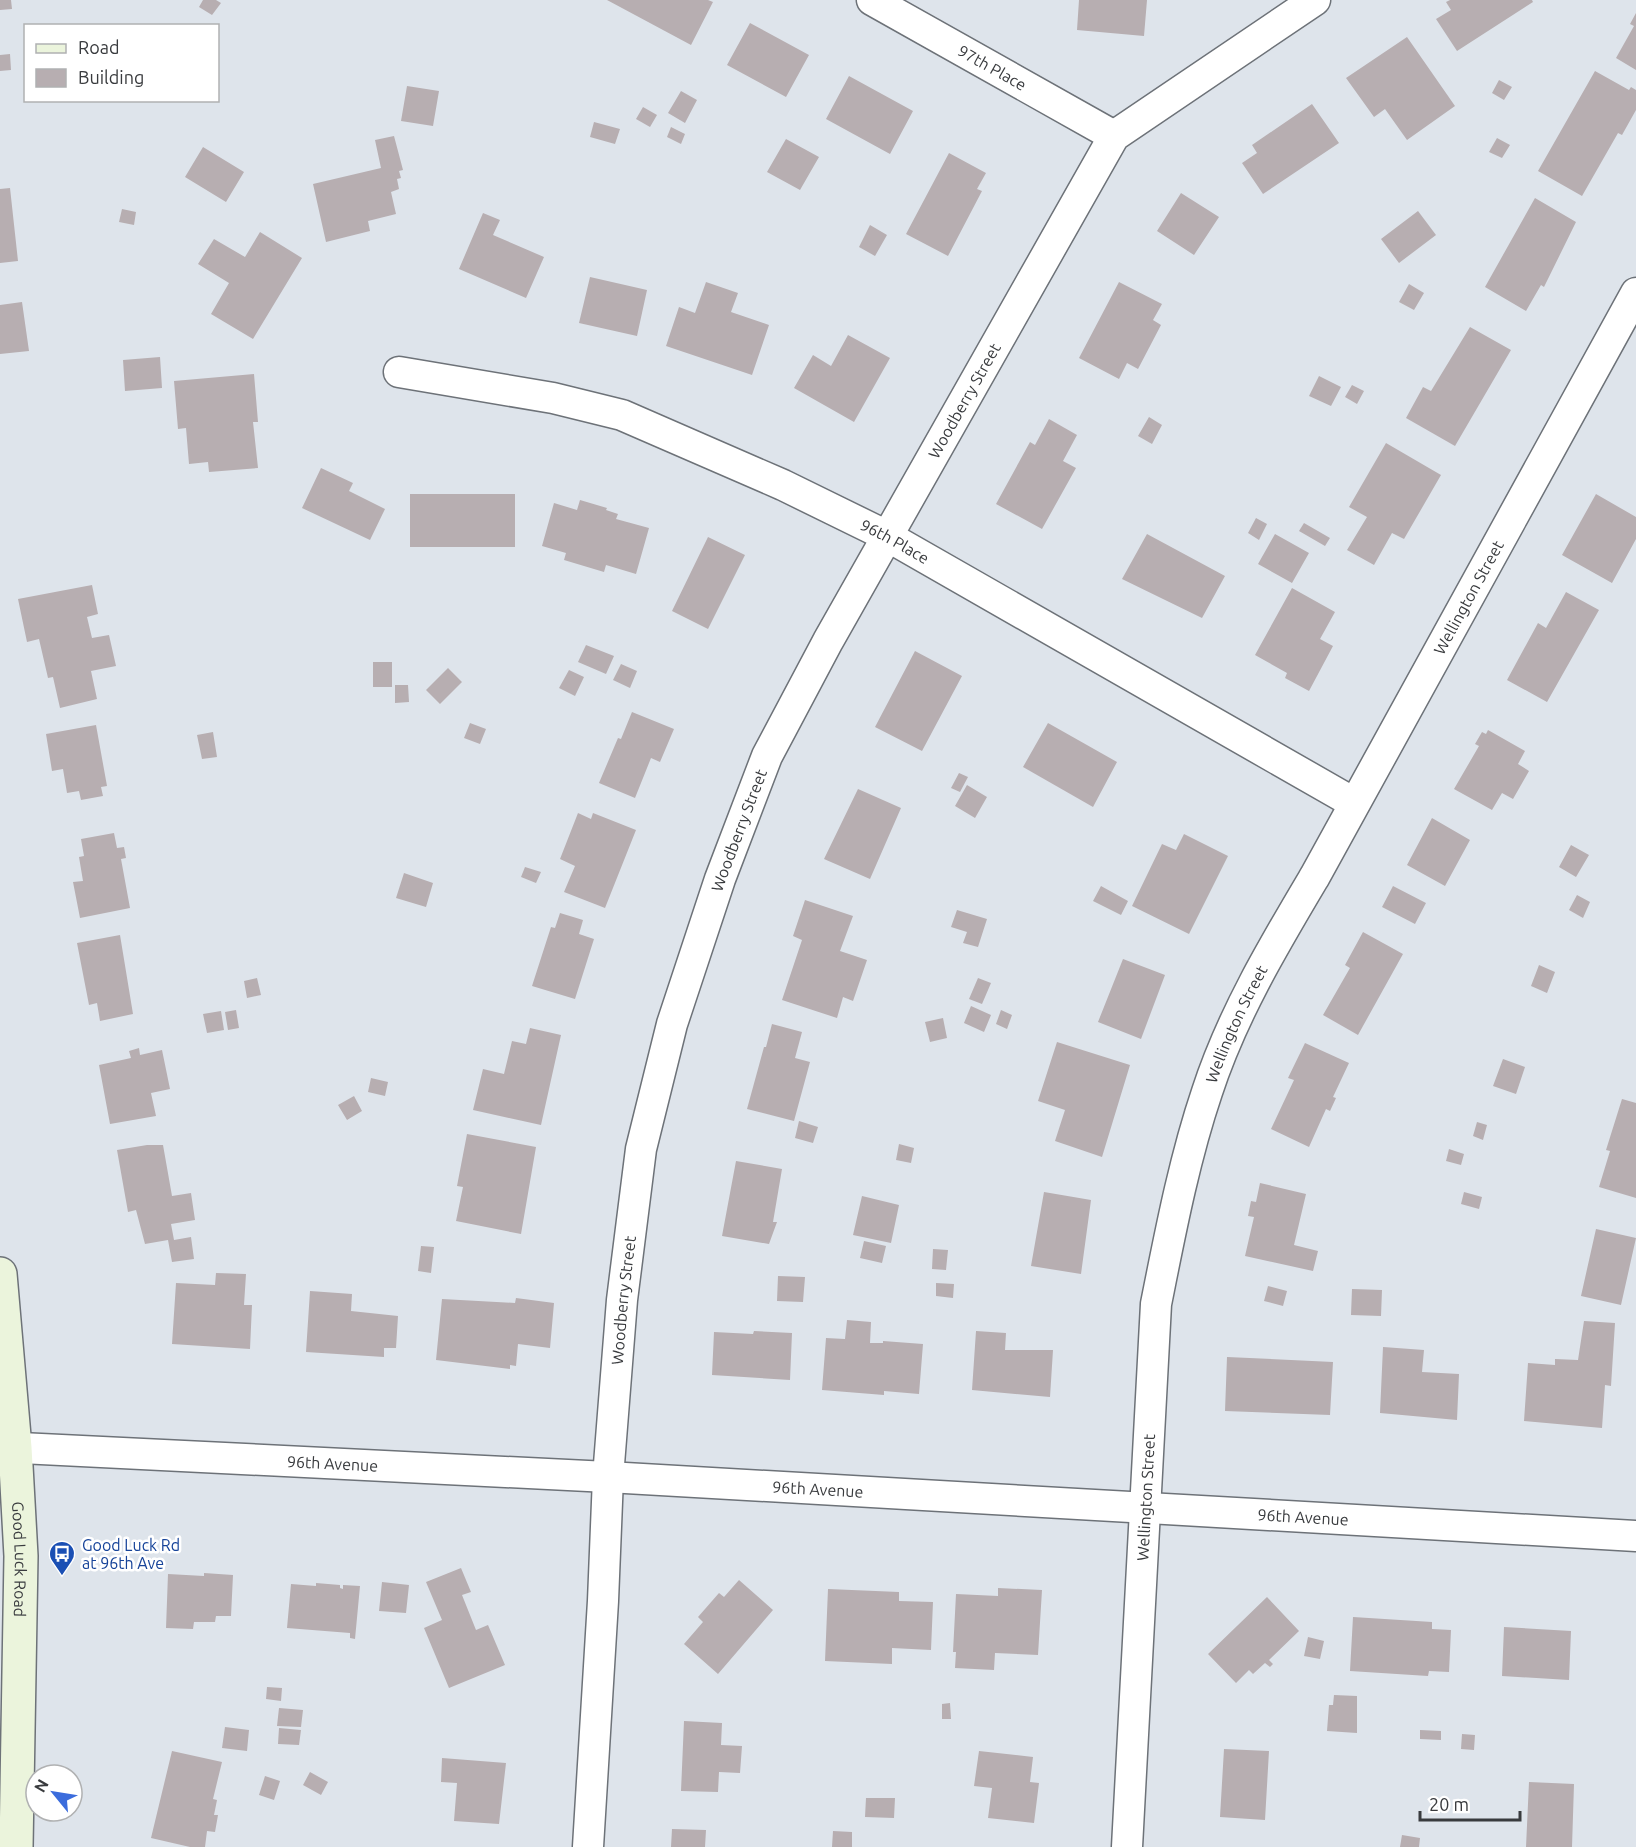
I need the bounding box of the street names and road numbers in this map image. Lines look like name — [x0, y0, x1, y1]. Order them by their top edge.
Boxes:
street label: 97th Place — [955, 41, 1030, 94]
street label: Woodberry Street — [924, 339, 1004, 461]
street label: 96th Place — [858, 515, 932, 567]
street label: Wellington Street — [1430, 537, 1507, 657]
street label: Woodberry Street — [707, 766, 770, 894]
street label: Wellington Street — [1202, 961, 1271, 1085]
street label: Woodberry Street — [608, 1234, 639, 1365]
street label: Wellington Street — [1133, 1433, 1158, 1562]
street label: 96th Avenue — [287, 1452, 379, 1475]
street label: 96th Avenue — [772, 1477, 864, 1501]
street label: Good Luck Road — [9, 1501, 30, 1617]
street label: 96th Avenue — [1257, 1505, 1349, 1528]

